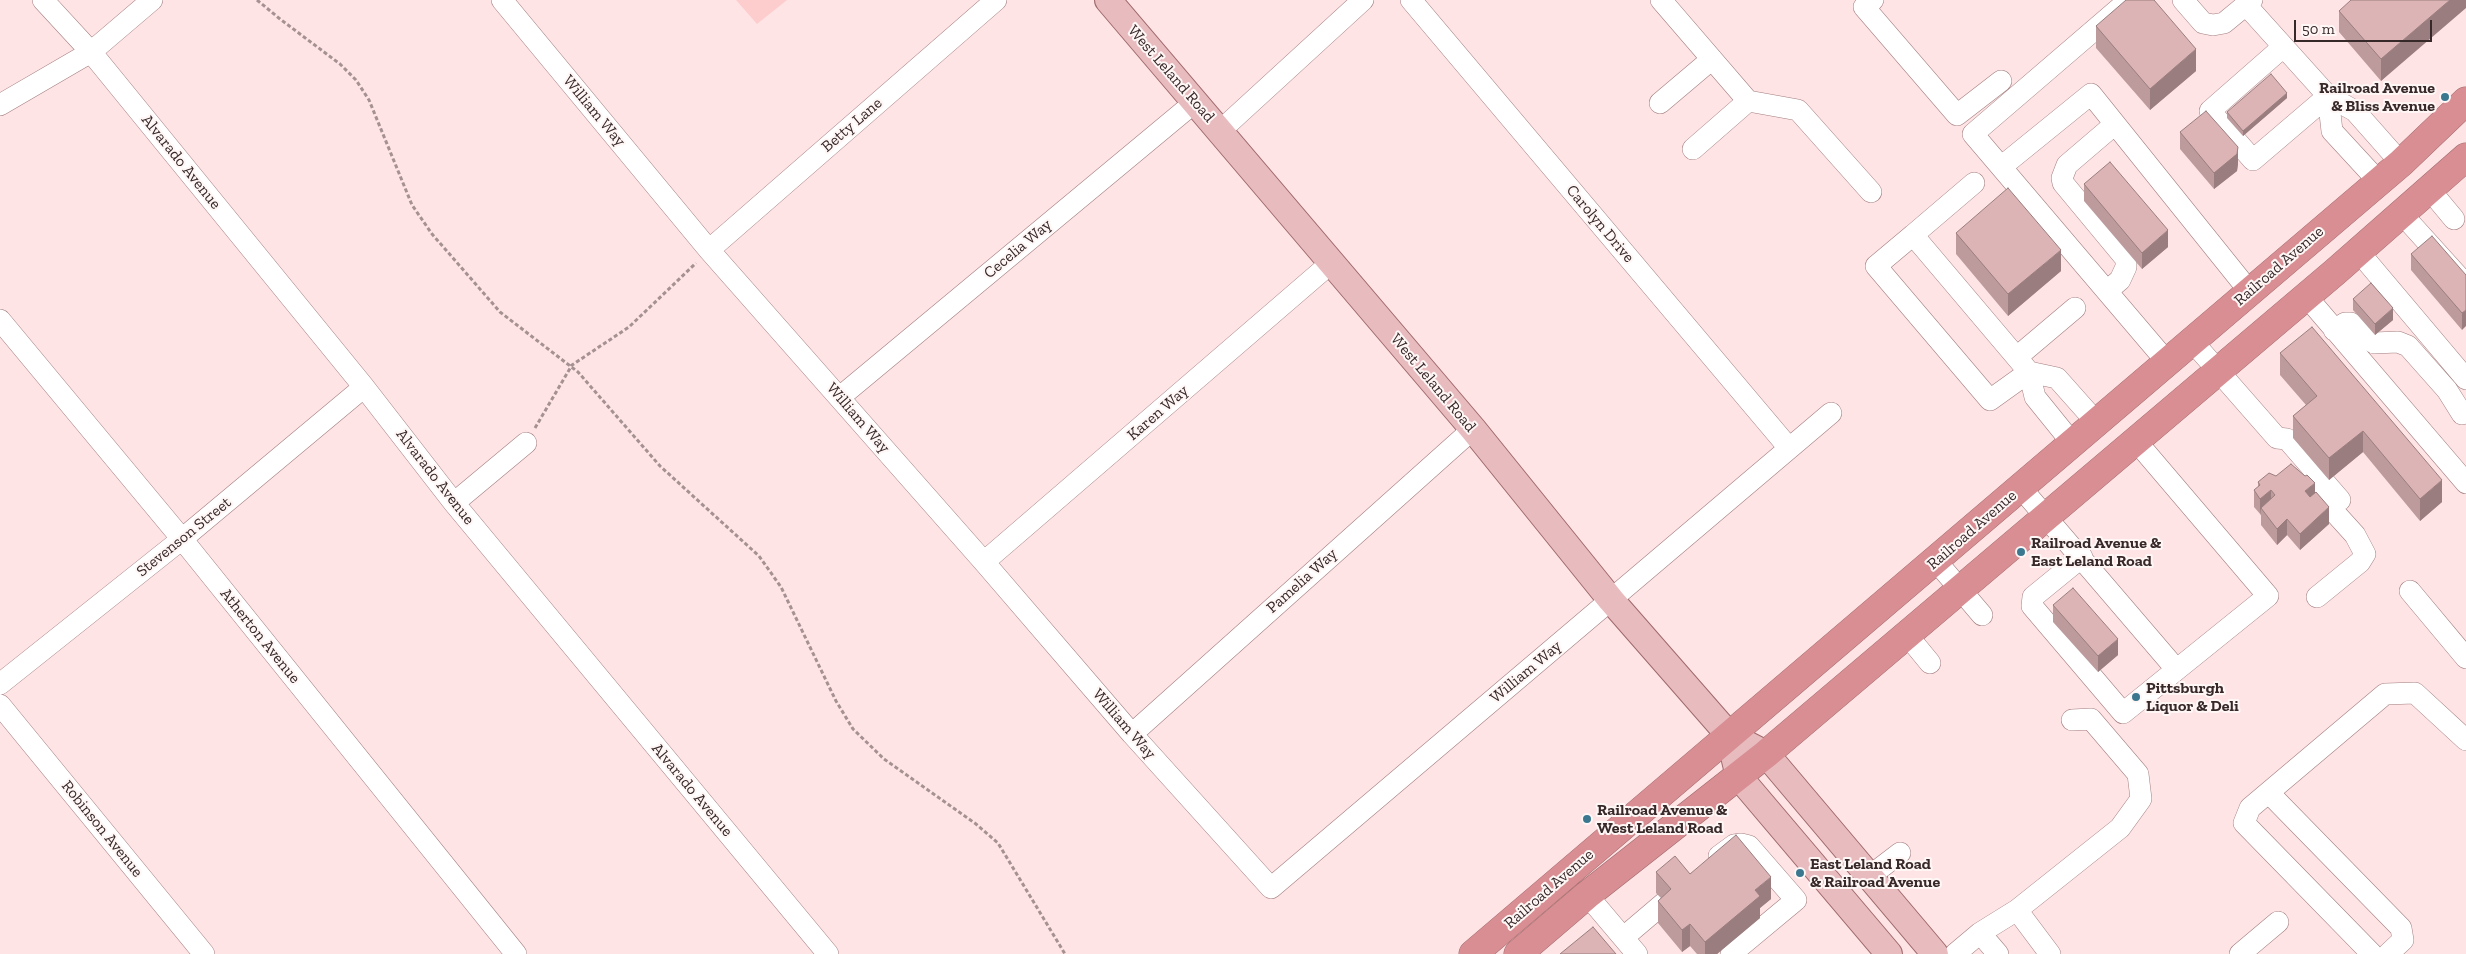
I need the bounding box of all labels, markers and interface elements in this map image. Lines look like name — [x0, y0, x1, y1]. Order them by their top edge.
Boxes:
scale bar — [2296, 10, 2434, 42]
text: 50 m — [2302, 20, 2335, 38]
street label: West Leland Road — [1124, 21, 1218, 127]
street label: William Way — [559, 71, 629, 151]
place label: Railroad Avenue & Bliss Avenue — [2319, 78, 2435, 116]
marker: Railroad Avenue & Bliss Avenue — [2439, 91, 2451, 103]
street label: Betty Lane — [818, 93, 886, 157]
street label: Alvarado Avenue — [137, 111, 225, 213]
street label: Carolyn Drive — [1562, 181, 1638, 267]
street label: Cecelia Way — [980, 215, 1056, 283]
street label: Railroad Avenue — [2230, 222, 2328, 310]
street label: West Leland Road — [1386, 330, 1480, 436]
street label: William Way — [822, 379, 894, 457]
street label: Karen Way — [1123, 381, 1193, 445]
street label: Alvarado Avenue — [392, 425, 478, 529]
street label: Railroad Avenue — [1923, 486, 2021, 574]
street label: Stevenson Street — [133, 493, 235, 581]
place label: Railroad Avenue & East Leland Road — [2031, 533, 2161, 571]
street label: Pamelia Way — [1263, 544, 1341, 618]
marker: Railroad Avenue & East Leland Road — [2015, 546, 2027, 558]
street label: Atherton Avenue — [216, 585, 304, 687]
street label: William Way — [1486, 637, 1566, 707]
place label: Pittsburgh Liquor & Deli — [2146, 678, 2239, 716]
street label: William Way — [1088, 685, 1160, 763]
marker: Pittsburgh Liquor & Deli — [2130, 691, 2142, 703]
street label: Alvarado Avenue — [647, 739, 737, 841]
street label: Robinson Avenue — [57, 777, 147, 881]
place label: Railroad Avenue & West Leland Road — [1597, 800, 1727, 838]
marker: Railroad Avenue & West Leland Road — [1581, 813, 1593, 825]
street label: Railroad Avenue — [1500, 845, 1598, 933]
place label: East Leland Road & Railroad Avenue — [1810, 854, 1940, 892]
marker: East Leland Road & Railroad Avenue — [1794, 867, 1806, 879]

